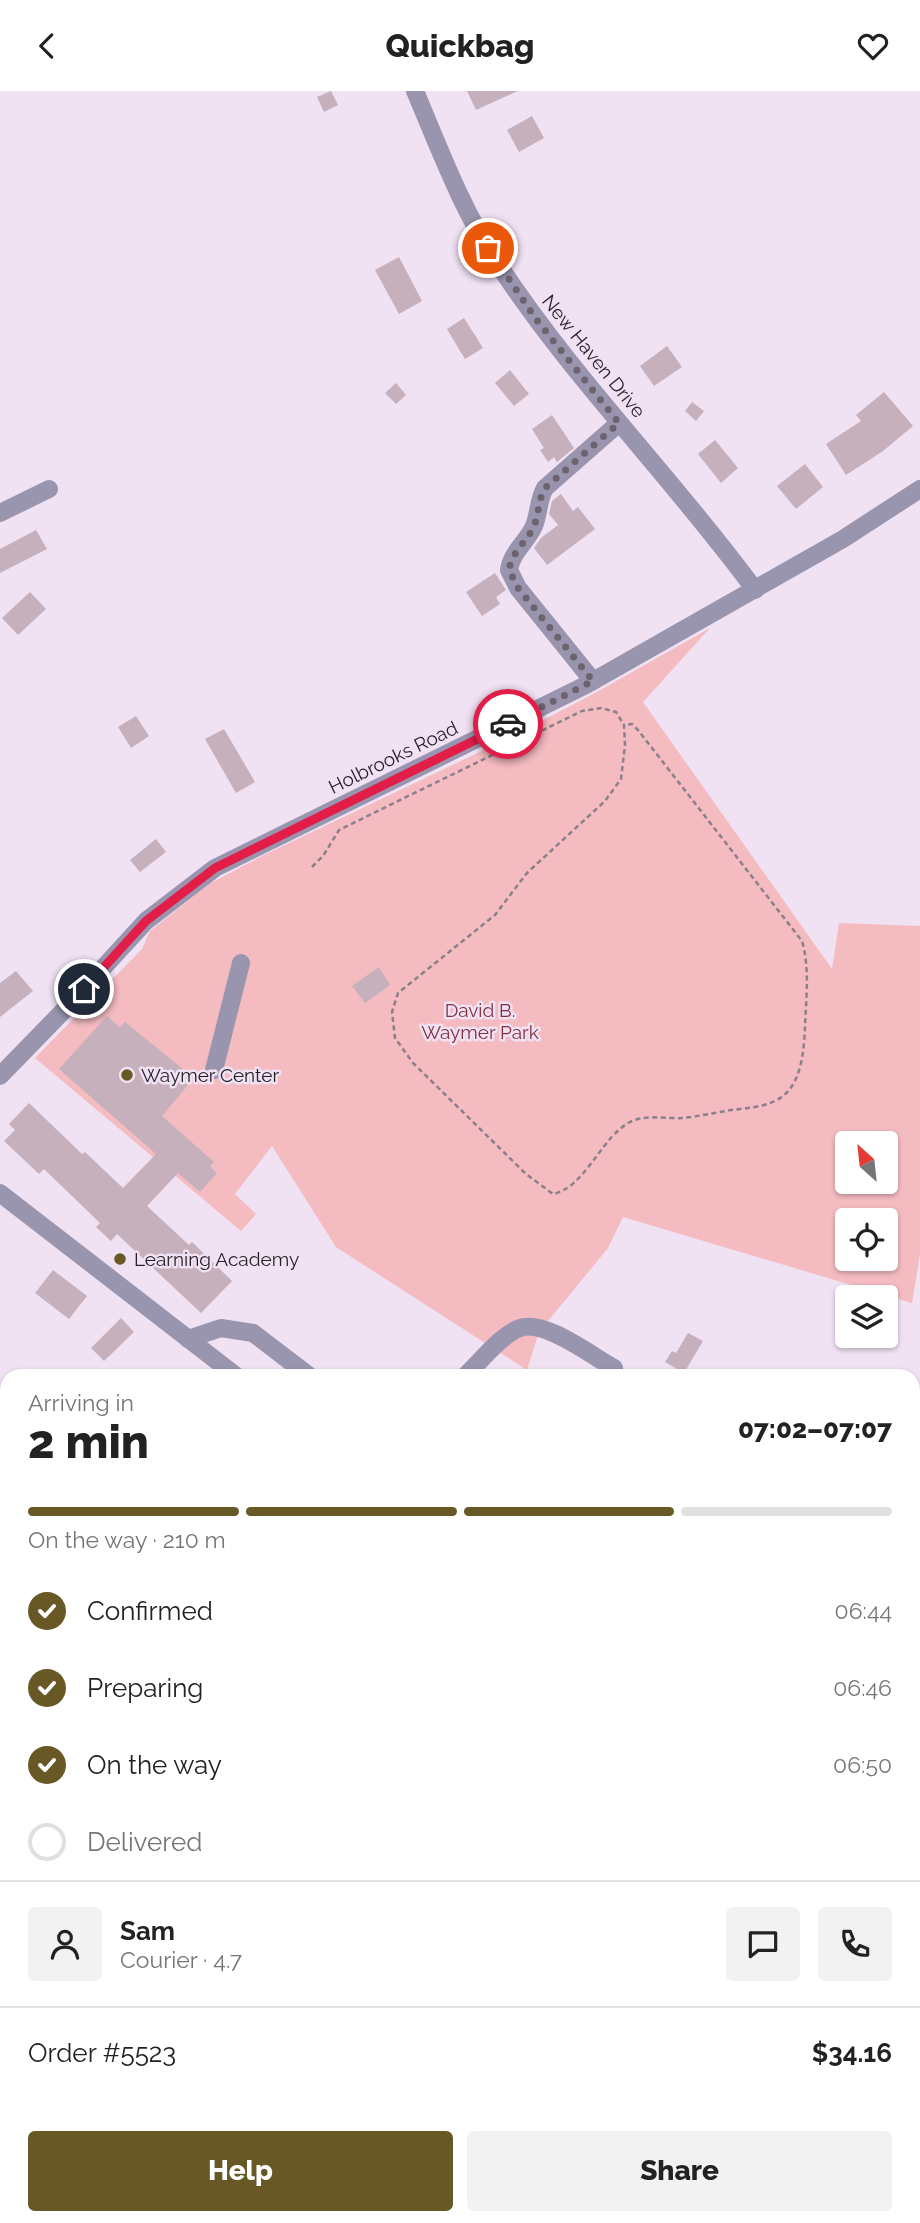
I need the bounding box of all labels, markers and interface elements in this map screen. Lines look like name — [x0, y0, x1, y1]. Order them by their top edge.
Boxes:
icon: back — [28, 27, 66, 65]
text: Quickbag — [385, 27, 535, 64]
icon: heart — [854, 27, 892, 65]
pin — [458, 218, 518, 278]
icon: bag — [469, 229, 507, 267]
street label: New Haven Drive — [538, 290, 650, 422]
courier — [473, 689, 543, 759]
icon: car — [489, 705, 527, 743]
street label: Holbrooks Road — [325, 716, 461, 798]
pin — [54, 959, 114, 1019]
icon: home — [65, 970, 103, 1008]
park label: David B. Waymer Park — [421, 999, 539, 1043]
place label: Waymer Center — [141, 1064, 279, 1086]
marker: Waymer Center — [119, 1067, 135, 1083]
north arrow — [835, 1131, 898, 1193]
map controls — [835, 1131, 898, 1348]
button: locate — [835, 1208, 898, 1271]
place label: Learning Academy — [134, 1248, 299, 1270]
marker: Learning Academy — [112, 1251, 128, 1267]
button: layers — [835, 1285, 898, 1348]
text: Arriving in — [28, 1389, 134, 1416]
text: 07:02–07:07 — [738, 1414, 892, 1444]
text: 2 min — [28, 1415, 149, 1469]
text: On the way · 210 m — [28, 1526, 226, 1553]
icon: check — [28, 1592, 66, 1630]
text: Confirmed — [87, 1596, 213, 1626]
text: 06:44 — [835, 1597, 892, 1624]
icon: check — [28, 1669, 66, 1707]
text: Preparing — [87, 1673, 203, 1703]
text: 06:46 — [833, 1674, 892, 1701]
icon: check — [28, 1746, 66, 1784]
text: On the way — [87, 1750, 222, 1780]
text: 06:50 — [833, 1751, 892, 1778]
text: Delivered — [87, 1827, 202, 1857]
button: person — [28, 1907, 102, 1981]
button: chat — [726, 1907, 800, 1981]
button: phone — [818, 1907, 892, 1981]
text: Sam — [120, 1916, 175, 1946]
text: Courier · 4.7 — [120, 1946, 242, 1973]
text: Order #5523 — [28, 2038, 176, 2068]
text: $34.16 — [812, 2038, 892, 2068]
button: Help — [28, 2131, 453, 2211]
button: Share — [467, 2131, 892, 2211]

